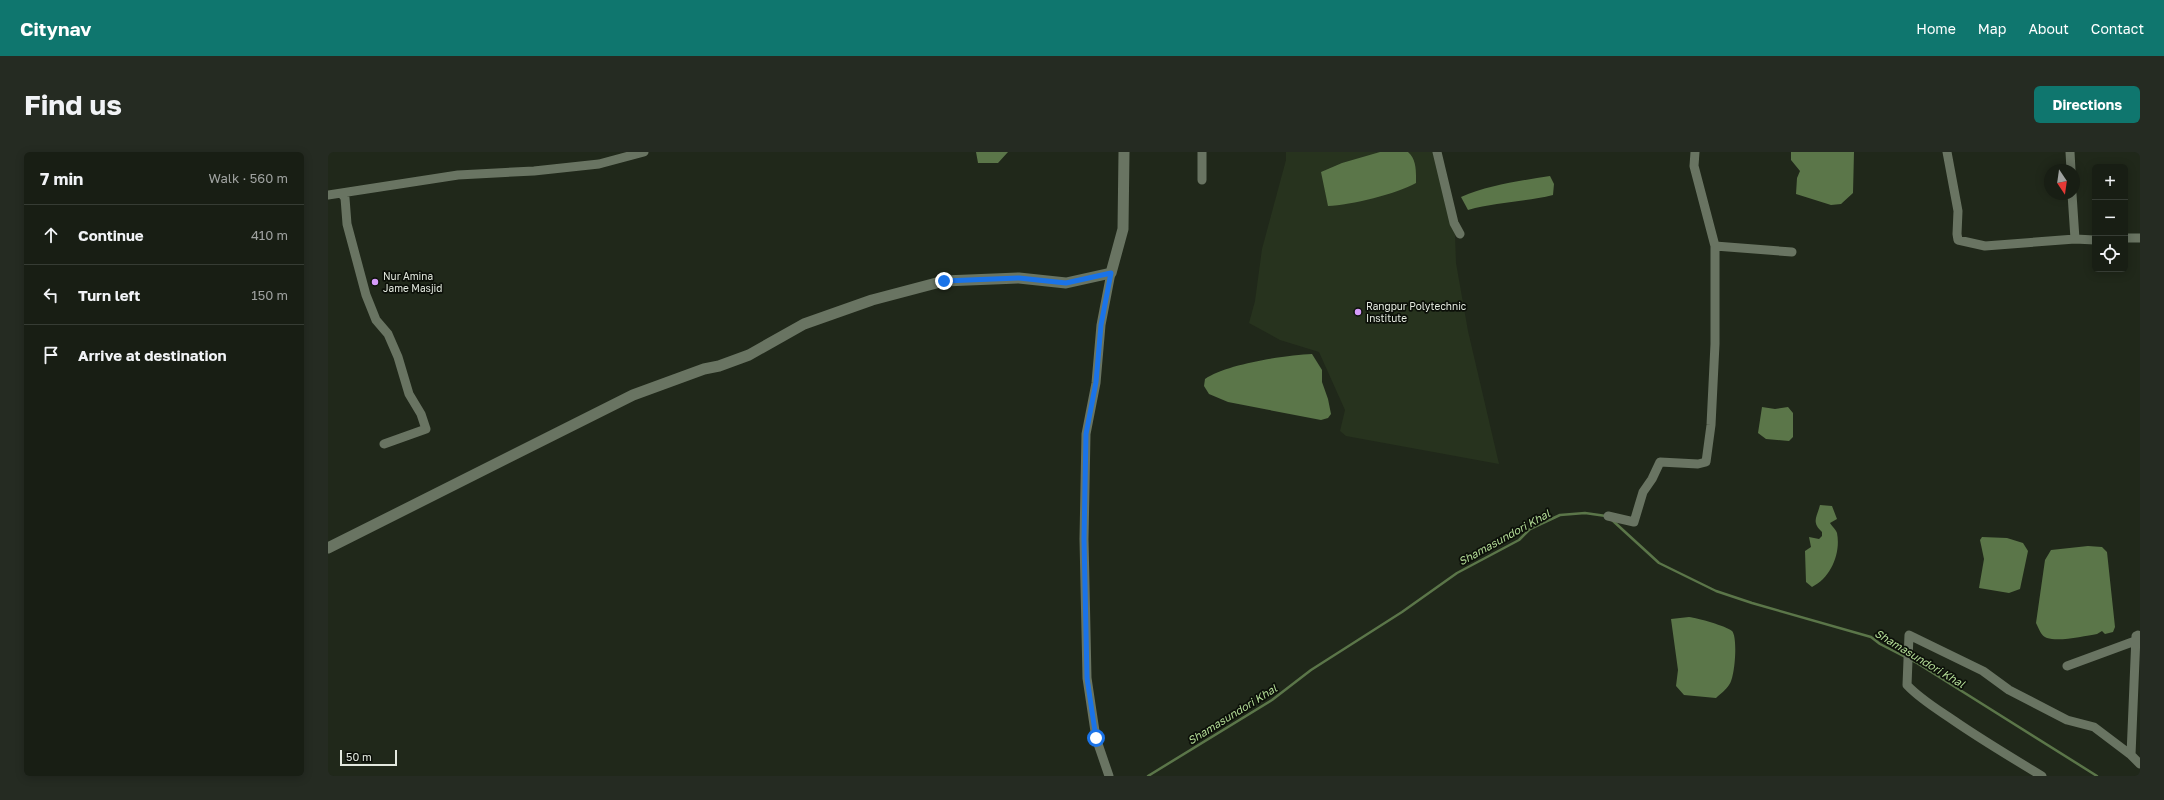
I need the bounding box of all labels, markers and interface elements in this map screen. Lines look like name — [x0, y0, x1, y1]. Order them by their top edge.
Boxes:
text: Citynav — [20, 17, 92, 40]
text: Home — [1916, 20, 1956, 37]
text: Map — [1978, 20, 2006, 37]
text: About — [2028, 20, 2069, 37]
text: Contact — [2091, 20, 2144, 37]
button: Directions — [2034, 86, 2140, 123]
text: Find us — [24, 88, 122, 121]
north arrow — [2044, 164, 2080, 200]
map controls — [2092, 164, 2128, 272]
button: + — [2092, 164, 2128, 200]
text: 7 min — [40, 168, 83, 189]
text: Walk · 560 m — [209, 170, 288, 186]
button: − — [2092, 200, 2128, 236]
icon: ahead — [40, 224, 62, 246]
text: Continue — [78, 226, 144, 244]
text: 410 m — [251, 227, 288, 243]
button: locate — [2092, 236, 2128, 272]
place label: Nur Amina Jame Masjid — [383, 270, 442, 294]
route end — [935, 272, 953, 290]
marker: Nur Amina Jame Masjid — [370, 277, 380, 287]
icon: left — [40, 284, 62, 306]
text: Turn left — [78, 286, 140, 304]
text: 150 m — [251, 287, 288, 303]
place label: Rangpur Polytechnic Institute — [1366, 300, 1467, 324]
marker: Rangpur Polytechnic Institute — [1353, 307, 1363, 317]
icon: arrive — [40, 344, 62, 366]
text: Arrive at destination — [78, 346, 227, 364]
water label: Shamasundori Khal — [1456, 506, 1552, 568]
water label: Shamasundori Khal — [1873, 626, 1968, 690]
water label: Shamasundori Khal — [1185, 681, 1279, 747]
route start — [1087, 729, 1105, 747]
scale bar — [340, 748, 397, 767]
text: 50 m — [346, 750, 372, 763]

